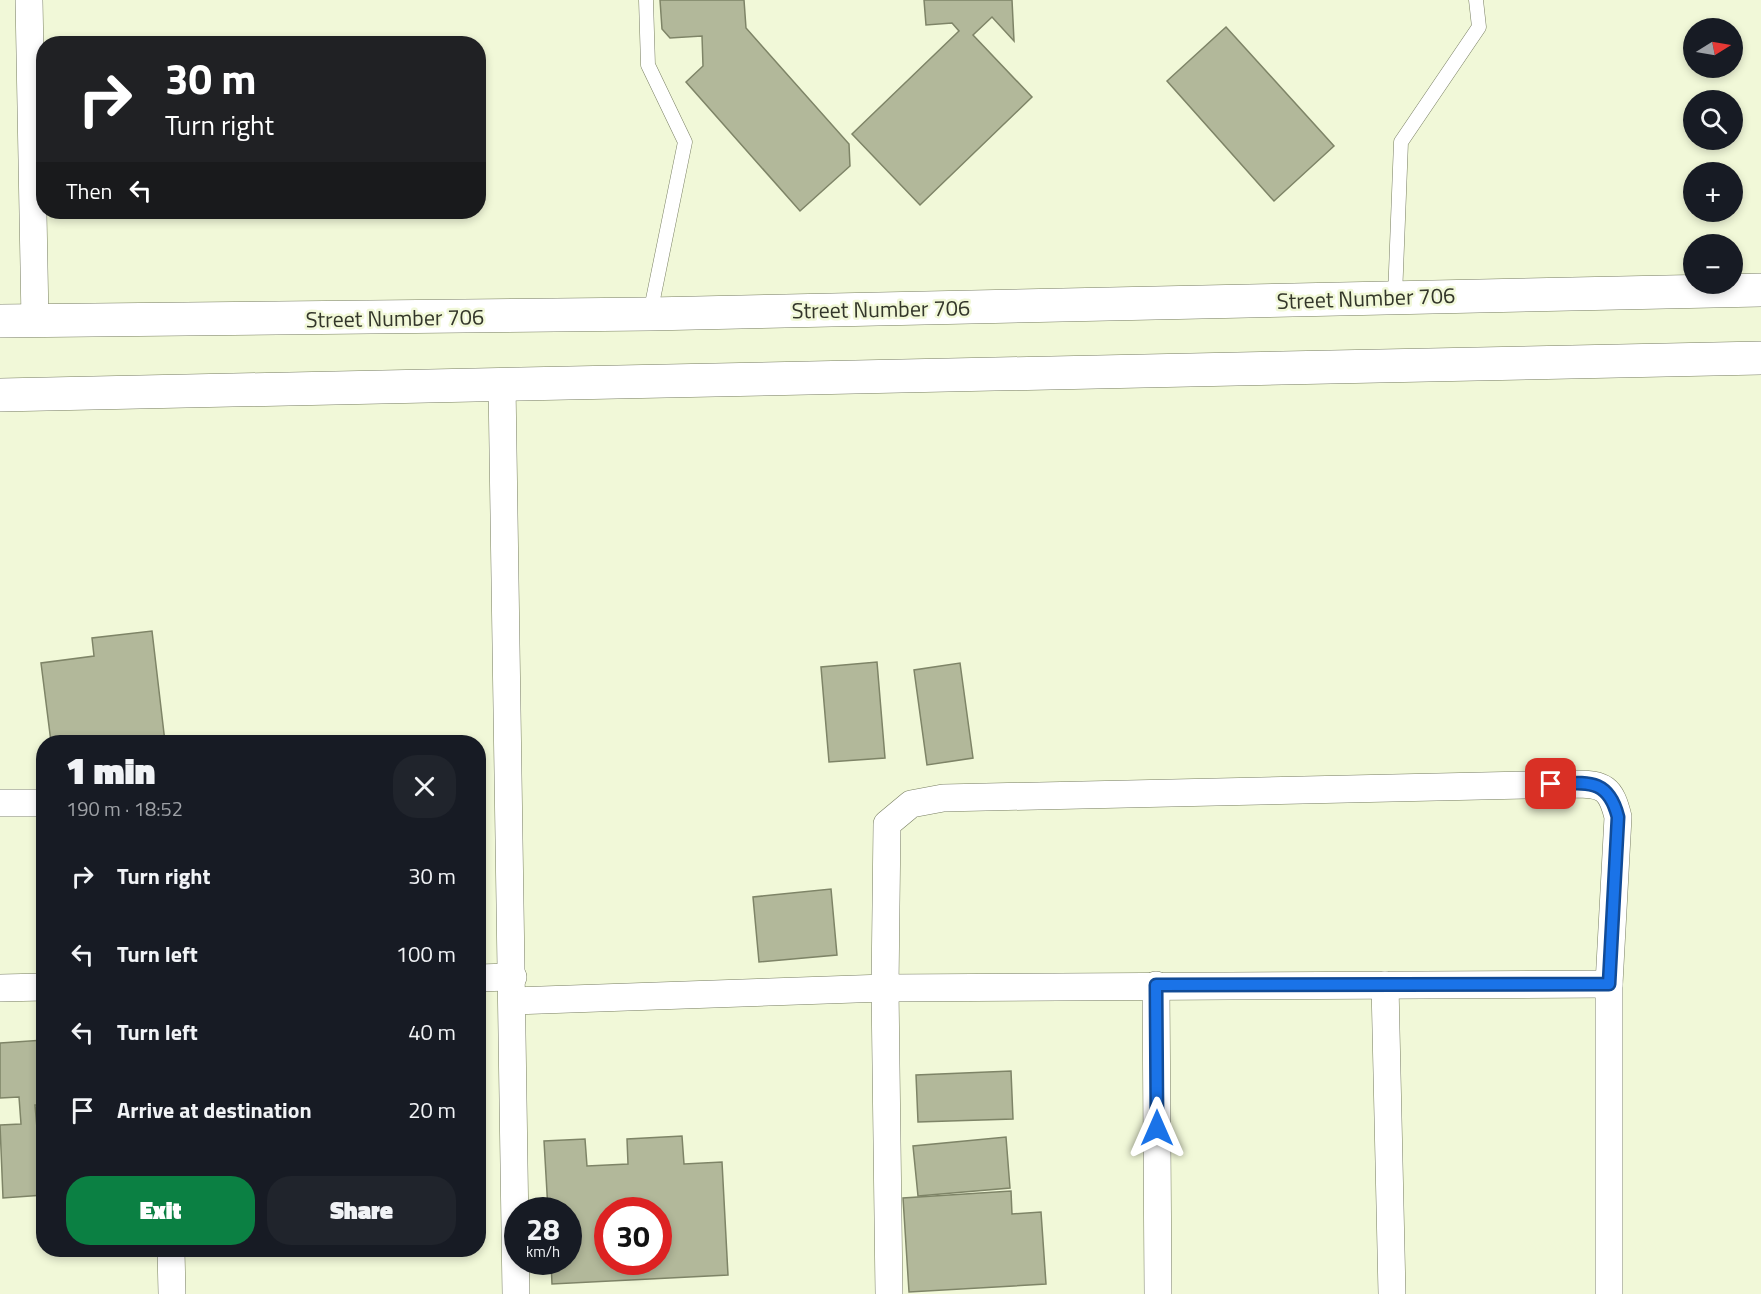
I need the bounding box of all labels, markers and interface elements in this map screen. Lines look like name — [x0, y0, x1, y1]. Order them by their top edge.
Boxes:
north arrow — [1683, 18, 1743, 78]
map controls — [1683, 18, 1743, 294]
text: 30 m — [165, 46, 257, 110]
icon: right — [66, 60, 144, 138]
button: search — [1683, 90, 1743, 150]
text: Turn right — [165, 104, 274, 145]
button: + — [1683, 162, 1743, 222]
text: Then — [66, 174, 112, 208]
icon: left — [124, 174, 157, 207]
button: − — [1683, 234, 1743, 294]
street label: Street Number 706 — [1276, 278, 1456, 318]
street label: Street Number 706 — [791, 290, 971, 328]
street label: Street Number 706 — [305, 299, 485, 337]
text: 1 min — [66, 743, 155, 798]
button: close — [393, 755, 456, 818]
pin — [1525, 758, 1576, 809]
icon: arrive — [1534, 767, 1567, 800]
text: 190 m · 18:52 — [66, 793, 183, 824]
text: Turn right — [117, 859, 211, 893]
text: 30 m — [408, 859, 456, 893]
icon: right — [66, 860, 99, 893]
text: Turn left — [117, 937, 198, 971]
text: 100 m — [396, 937, 456, 971]
icon: left — [66, 938, 99, 971]
text: Turn left — [117, 1015, 198, 1049]
text: 40 m — [408, 1015, 456, 1049]
icon: left — [66, 1016, 99, 1049]
text: Arrive at destination — [117, 1093, 312, 1127]
text: 20 m — [408, 1093, 456, 1127]
icon: arrive — [66, 1094, 99, 1127]
position arrow — [1125, 1096, 1189, 1160]
button: Exit — [66, 1176, 255, 1245]
button: Share — [267, 1176, 456, 1245]
speed limit sign: 30 — [594, 1197, 672, 1275]
text: 28 — [526, 1206, 560, 1252]
text: km/h — [526, 1240, 560, 1263]

